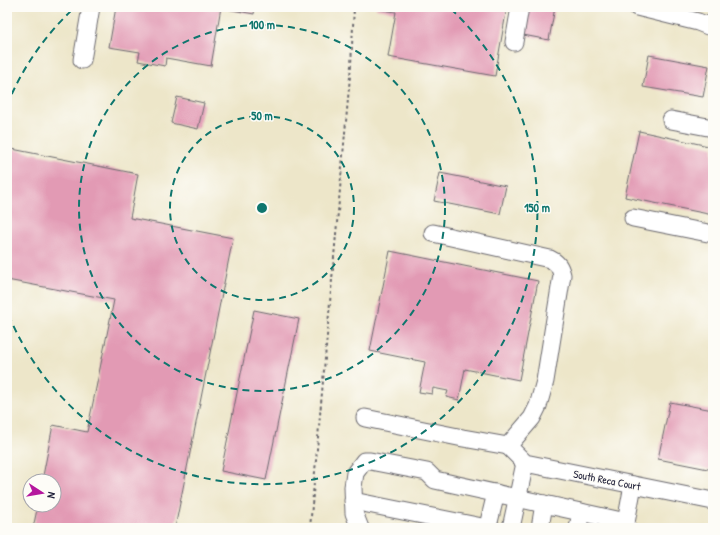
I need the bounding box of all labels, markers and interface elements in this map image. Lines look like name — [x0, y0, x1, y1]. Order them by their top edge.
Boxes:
text: 100 m — [249, 16, 275, 33]
text: 50 m — [251, 107, 273, 124]
text: 150 m — [524, 199, 550, 216]
centre of rings — [255, 201, 269, 215]
street label: South Reca Court — [572, 467, 642, 493]
north arrow — [22, 473, 62, 513]
text: N — [44, 491, 59, 500]

